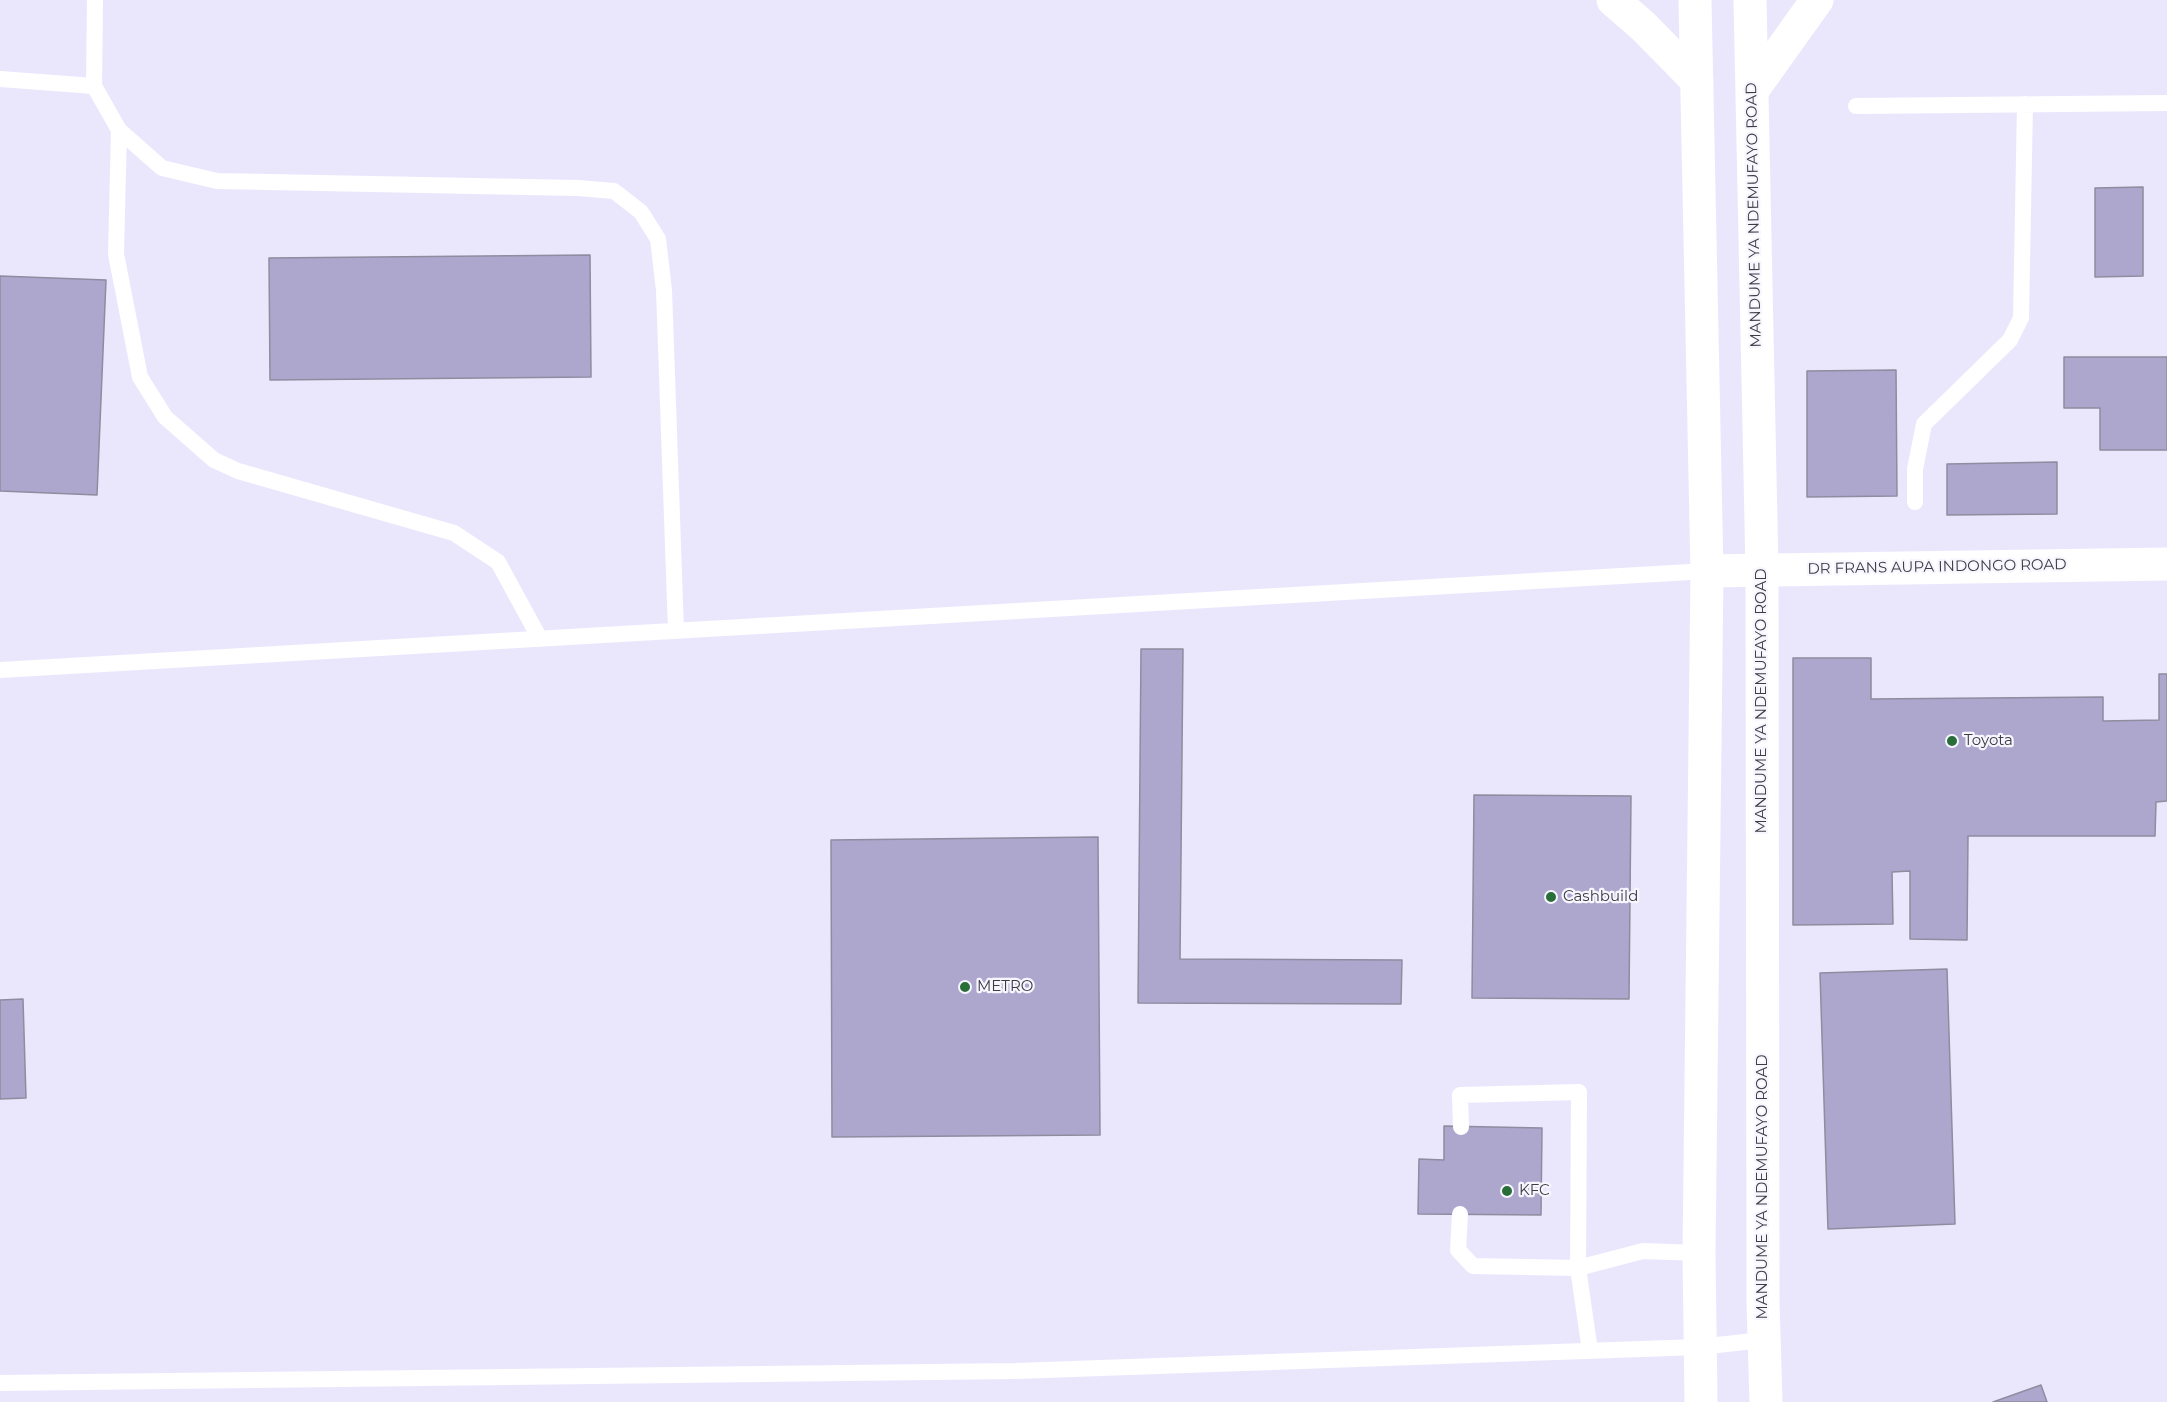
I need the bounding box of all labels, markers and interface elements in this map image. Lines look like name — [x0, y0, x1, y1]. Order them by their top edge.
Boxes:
street label: MANDUME YA NDEMUFAYO ROAD — [1743, 82, 1765, 348]
street label: DR FRANS AUPA INDONGO ROAD — [1807, 556, 2067, 578]
street label: MANDUME YA NDEMUFAYO ROAD — [1753, 568, 1771, 834]
place label: Toyota — [1964, 732, 2013, 750]
marker: Toyota — [1945, 734, 1959, 748]
place label: Cashbuild — [1563, 888, 1638, 906]
marker: Cashbuild — [1544, 890, 1558, 904]
place label: METRO — [977, 978, 1033, 996]
marker: METRO — [958, 980, 972, 994]
street label: MANDUME YA NDEMUFAYO ROAD — [1754, 1054, 1772, 1320]
place label: KFC — [1519, 1182, 1550, 1200]
marker: KFC — [1500, 1184, 1514, 1198]

